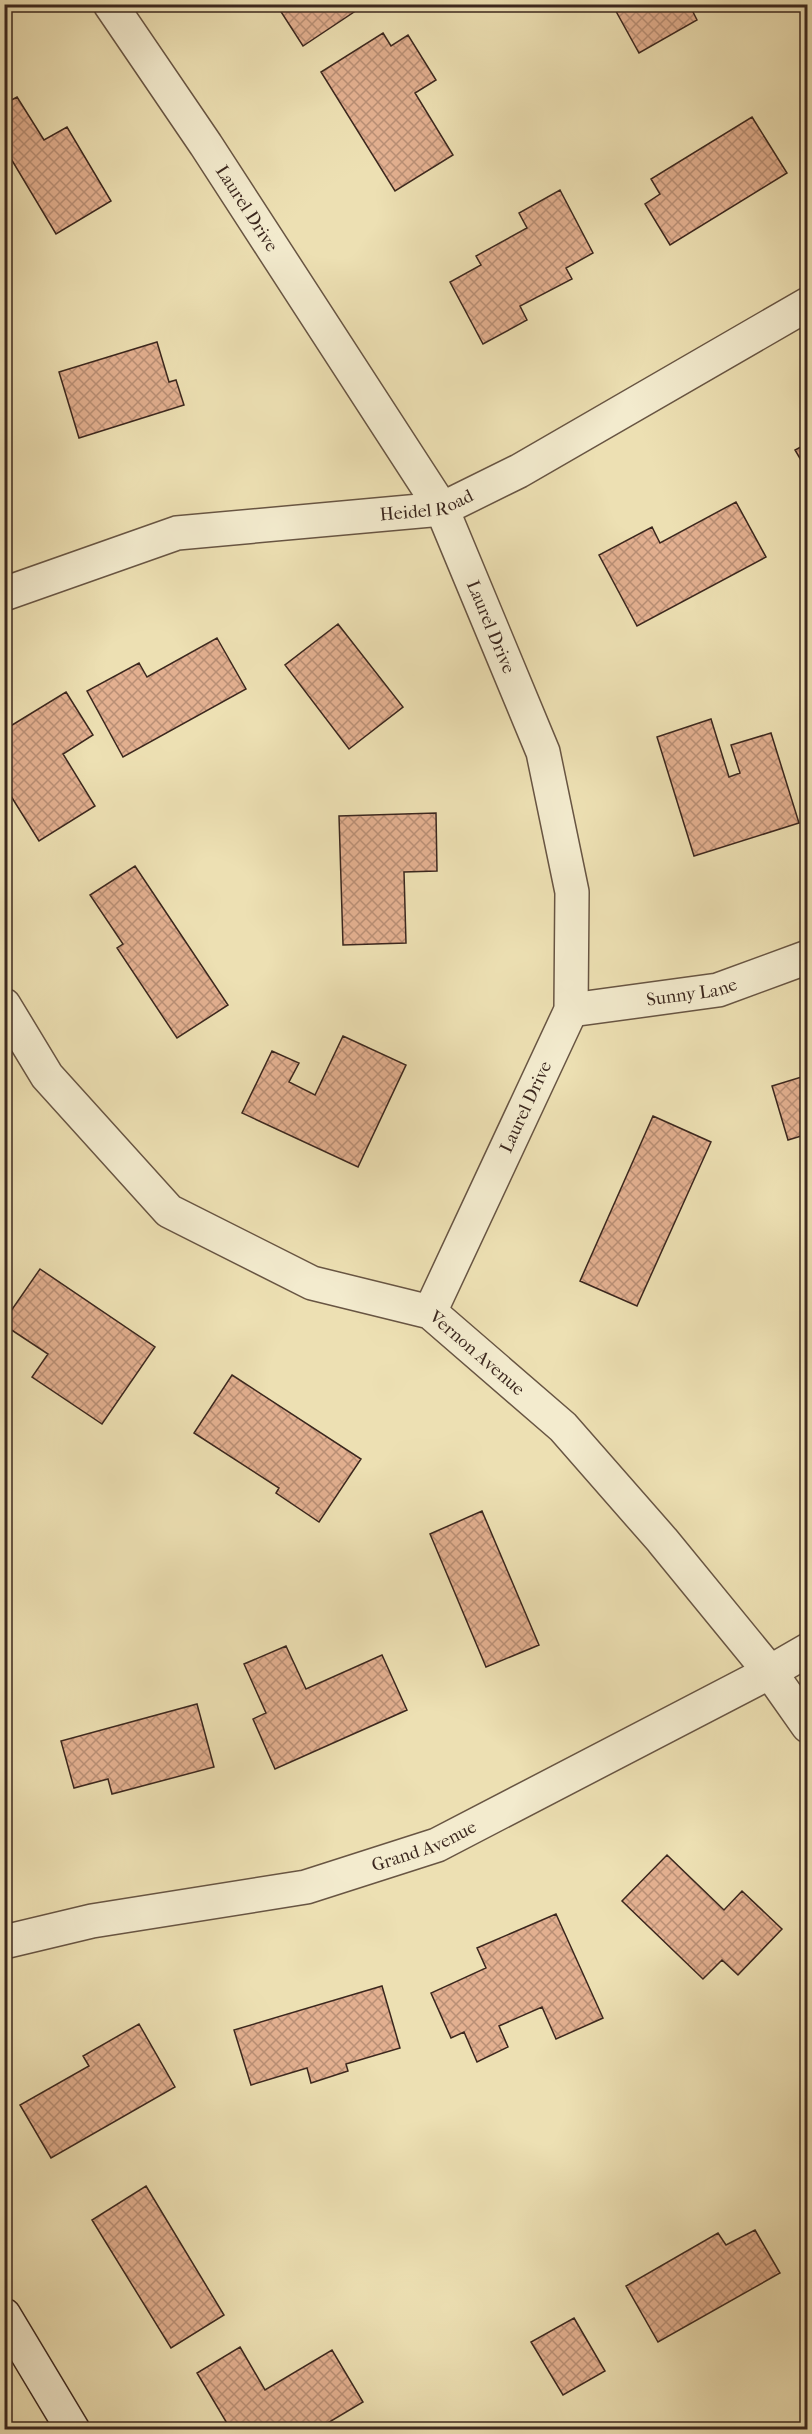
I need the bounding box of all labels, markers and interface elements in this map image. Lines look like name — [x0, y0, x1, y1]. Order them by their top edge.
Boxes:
street label: Laurel Drive — [211, 161, 283, 255]
street label: Heidel Road — [379, 485, 477, 525]
street label: Laurel Drive — [462, 577, 520, 676]
street label: Sunny Lane — [645, 973, 740, 1010]
street label: Laurel Drive — [496, 1058, 556, 1156]
street label: Vernon Avenue — [425, 1305, 529, 1400]
street label: Grand Avenue — [369, 1816, 480, 1876]

